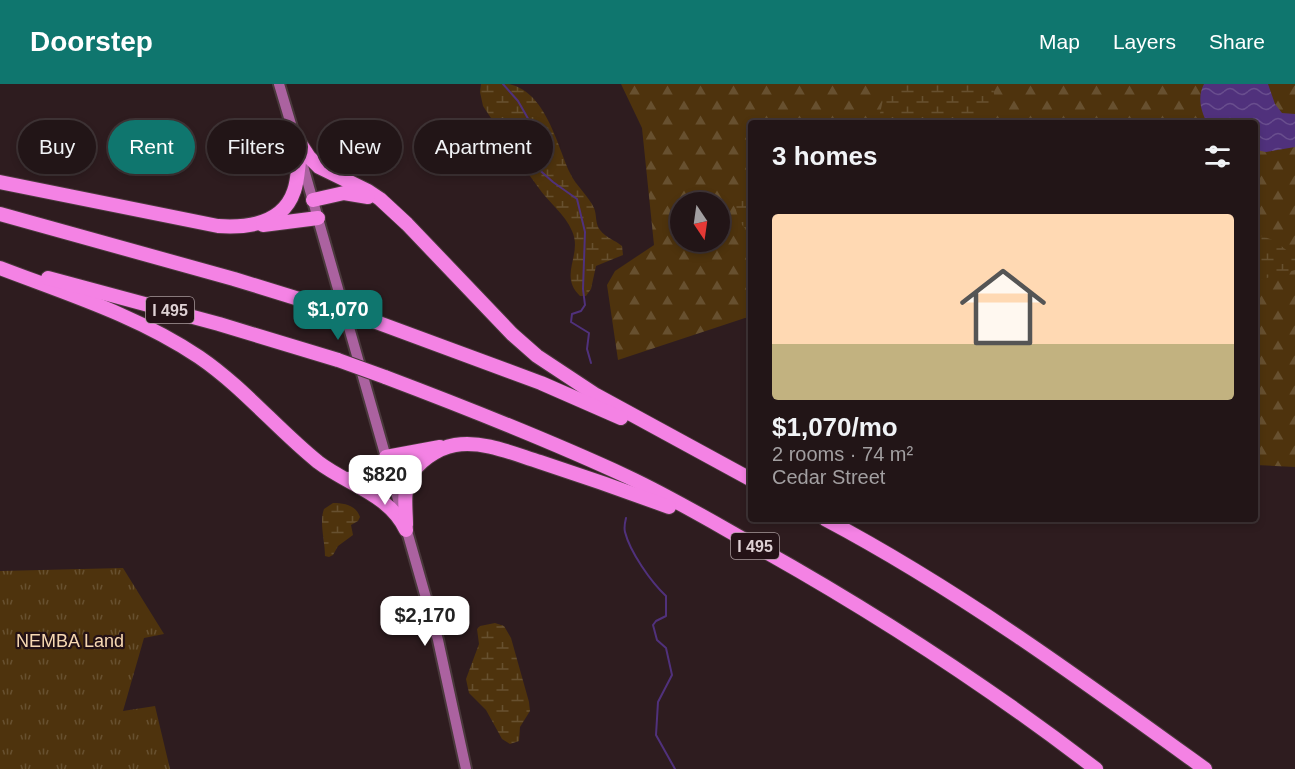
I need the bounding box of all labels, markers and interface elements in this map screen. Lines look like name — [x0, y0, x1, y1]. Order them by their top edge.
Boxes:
text: Doorstep — [30, 26, 153, 57]
text: Map — [1039, 30, 1080, 53]
text: Layers — [1113, 30, 1176, 53]
text: Share — [1209, 30, 1265, 53]
chip: Buy — [18, 120, 96, 174]
chip: Rent — [108, 120, 195, 174]
chip: Filters — [207, 120, 306, 174]
chip: New — [318, 120, 402, 174]
chip: Apartment — [414, 120, 553, 174]
icon: filters — [1201, 140, 1234, 173]
text: 3 homes — [772, 141, 878, 171]
north arrow — [670, 192, 730, 252]
map controls — [670, 192, 730, 252]
icon: home — [949, 253, 1057, 361]
pin: $1,070 — [289, 290, 387, 341]
road number: I 495 — [146, 297, 194, 323]
text: $1,070 — [307, 298, 369, 320]
text: $1,070/mo — [772, 412, 898, 442]
text: 2 rooms · 74 m² — [772, 443, 913, 465]
pin: $820 — [349, 455, 421, 506]
text: $820 — [363, 463, 407, 485]
text: Cedar Street — [772, 466, 885, 488]
road number: I 495 — [731, 533, 779, 559]
pin: $2,170 — [376, 596, 474, 647]
text: $2,170 — [394, 604, 456, 626]
park label: NEMBA Land — [16, 631, 124, 651]

